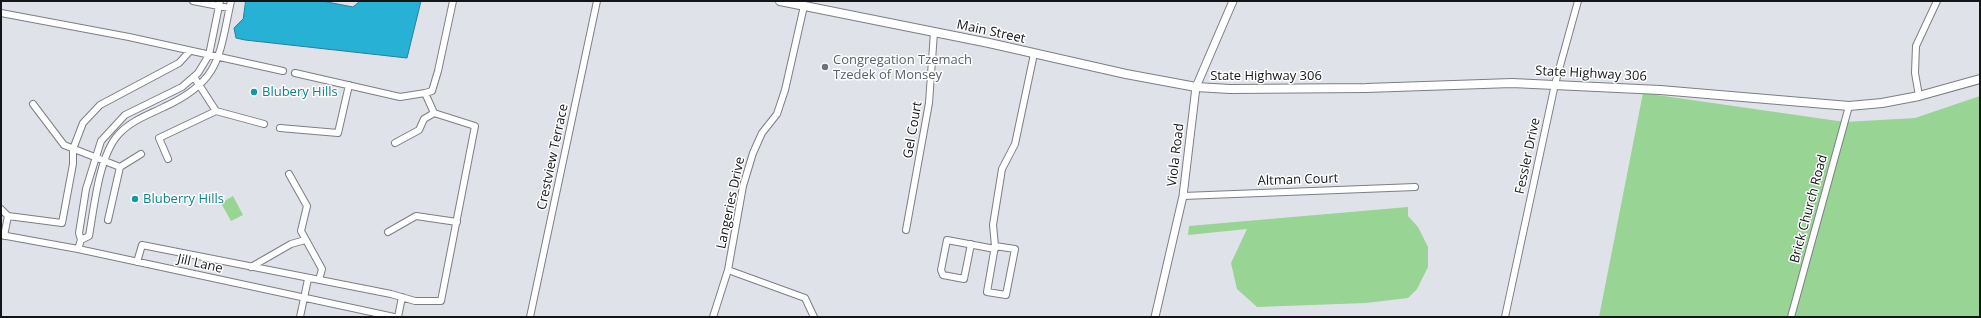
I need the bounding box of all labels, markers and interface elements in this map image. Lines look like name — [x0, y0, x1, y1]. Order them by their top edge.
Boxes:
street label: Main Street — [955, 17, 1027, 47]
place label: Congregation Tzemach Tzedek of Monsey — [833, 52, 972, 83]
marker: Congregation Tzemach Tzedek of Monsey — [820, 62, 830, 72]
street label: State Highway 306 — [1535, 63, 1647, 85]
street label: State Highway 306 — [1210, 68, 1322, 84]
place label: Blubery Hills — [262, 84, 338, 100]
marker: Blubery Hills — [249, 87, 259, 97]
street label: Gel Court — [900, 100, 926, 160]
street label: Crestview Terrace — [534, 103, 572, 211]
street label: Fessler Drive — [1512, 116, 1544, 196]
street label: Viola Road — [1164, 122, 1188, 188]
street label: Brick Church Road — [1787, 153, 1831, 265]
street label: Langeries Drive — [714, 156, 748, 250]
street label: Altman Court — [1257, 171, 1339, 189]
place label: Bluberry Hills — [143, 191, 224, 207]
marker: Bluberry Hills — [130, 194, 140, 204]
street label: Jill Lane — [176, 251, 224, 277]

